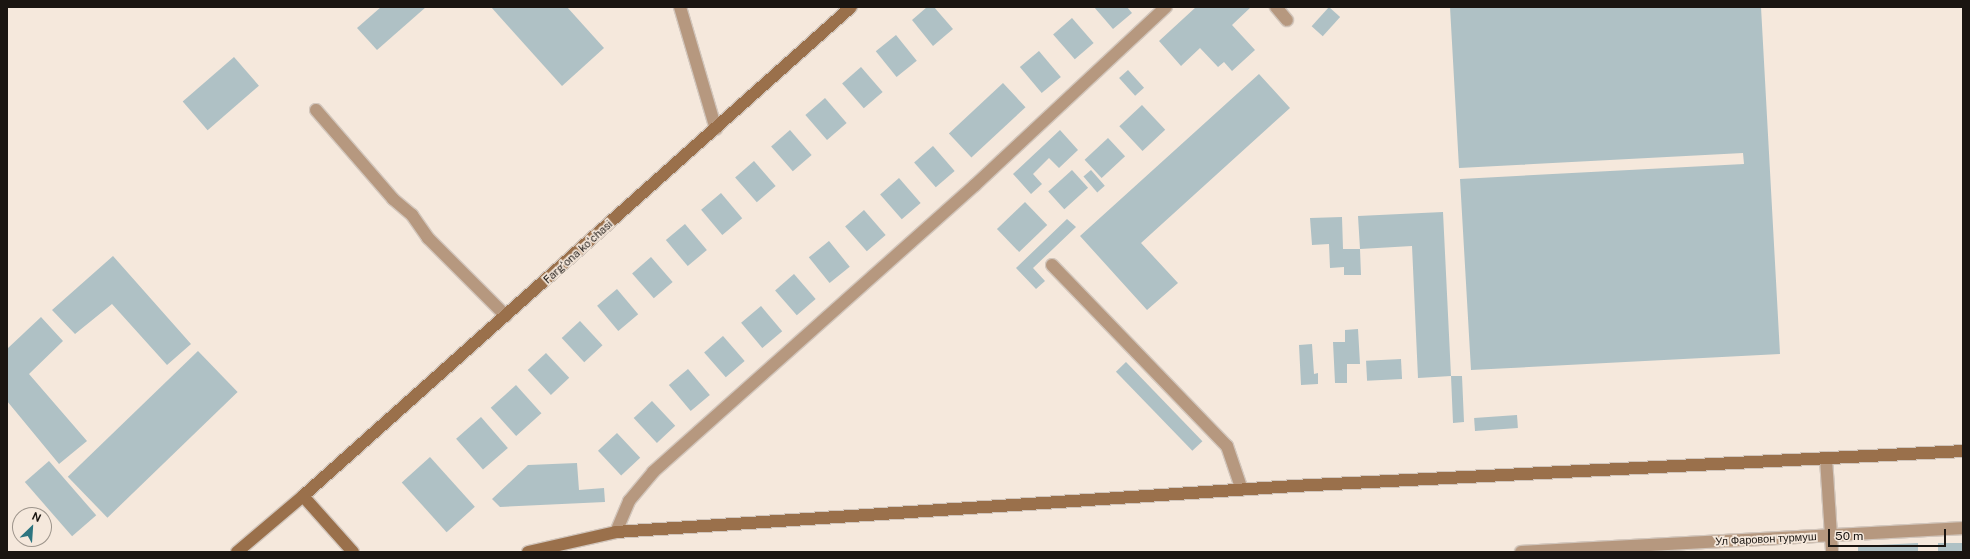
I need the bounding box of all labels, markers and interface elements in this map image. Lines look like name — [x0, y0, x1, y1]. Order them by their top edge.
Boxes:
street label: Fargʻona koʻchasi — [541, 218, 615, 286]
north arrow — [12, 507, 52, 547]
text: N — [30, 510, 43, 524]
scale bar — [1830, 521, 1948, 547]
text: 50 m — [1835, 529, 1863, 543]
street label: Ул Фаровон турмуш — [1715, 530, 1817, 548]

